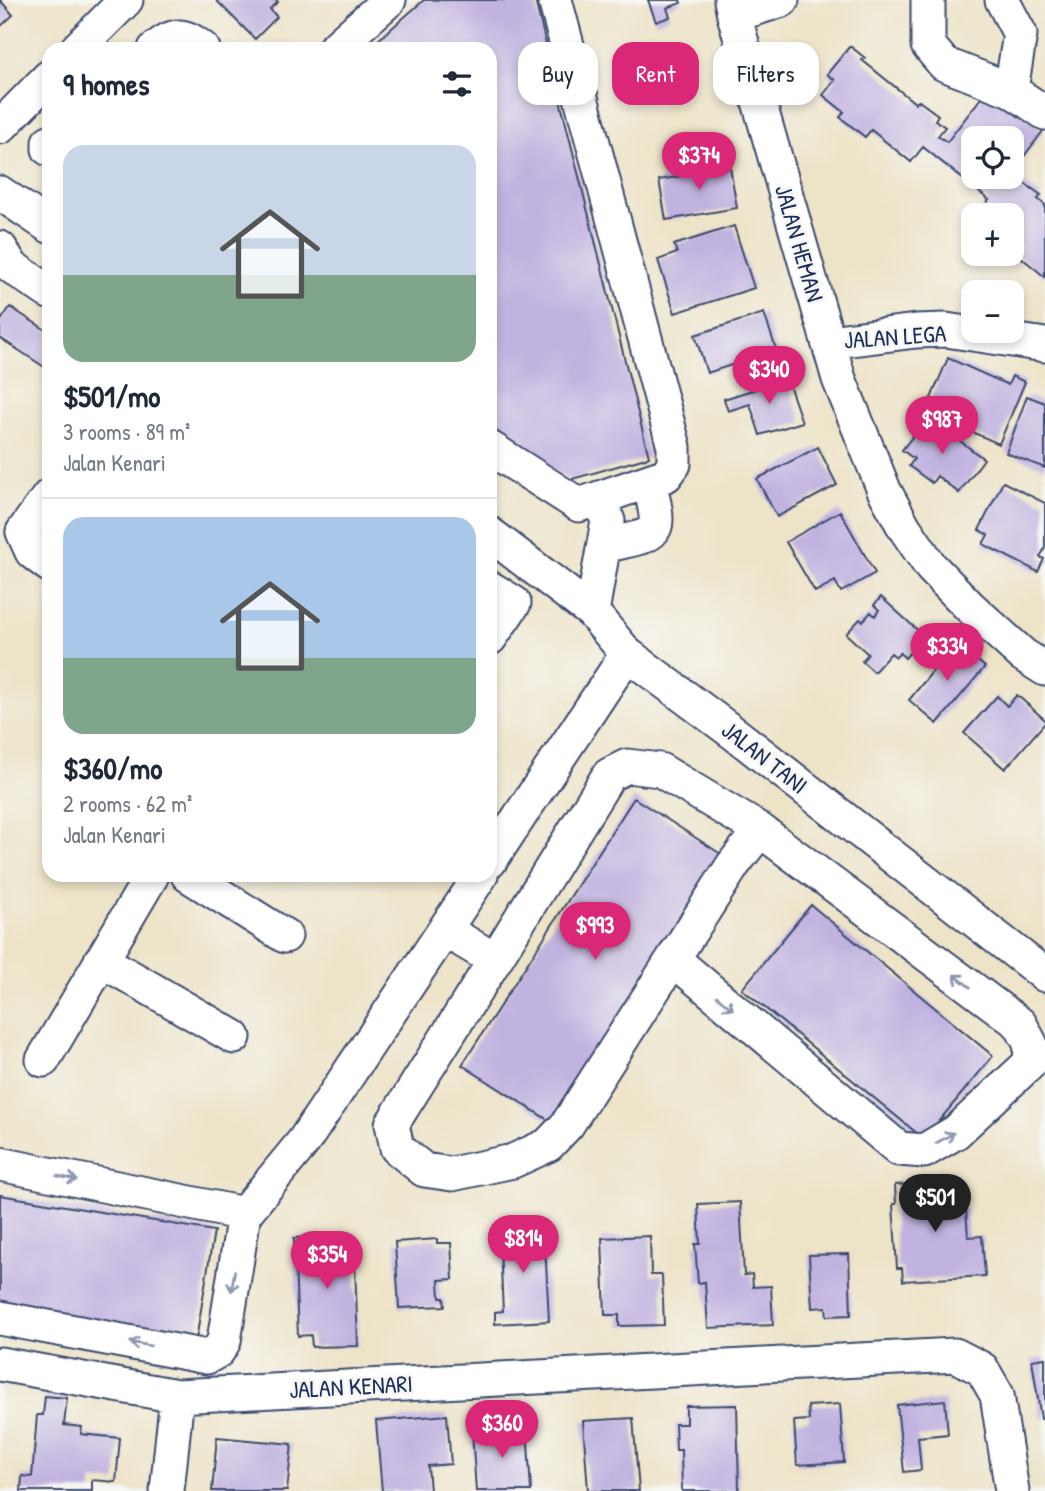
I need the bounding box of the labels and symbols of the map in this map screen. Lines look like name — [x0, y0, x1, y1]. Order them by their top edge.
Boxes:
pin: $374 — [658, 132, 740, 192]
street label: JALAN HEMAN — [768, 181, 832, 305]
street label: JALAN LEGA — [843, 316, 947, 356]
pin: $340 — [728, 346, 810, 406]
pin: $987 — [901, 396, 983, 456]
pin: $334 — [906, 624, 988, 683]
street label: JALAN TANI — [715, 713, 815, 801]
pin: $993 — [554, 902, 636, 962]
one-way arrow — [953, 974, 972, 989]
one-way arrow — [716, 995, 734, 1011]
one-way arrow — [935, 1131, 955, 1145]
one-way arrow — [55, 1171, 78, 1185]
pin: $501 — [894, 1174, 976, 1234]
pin: $814 — [482, 1216, 564, 1275]
pin: $354 — [286, 1232, 368, 1291]
one-way arrow — [226, 1270, 239, 1292]
one-way arrow — [129, 1337, 152, 1350]
street label: JALAN KENARI — [288, 1367, 414, 1405]
pin: $360 — [461, 1400, 543, 1460]

